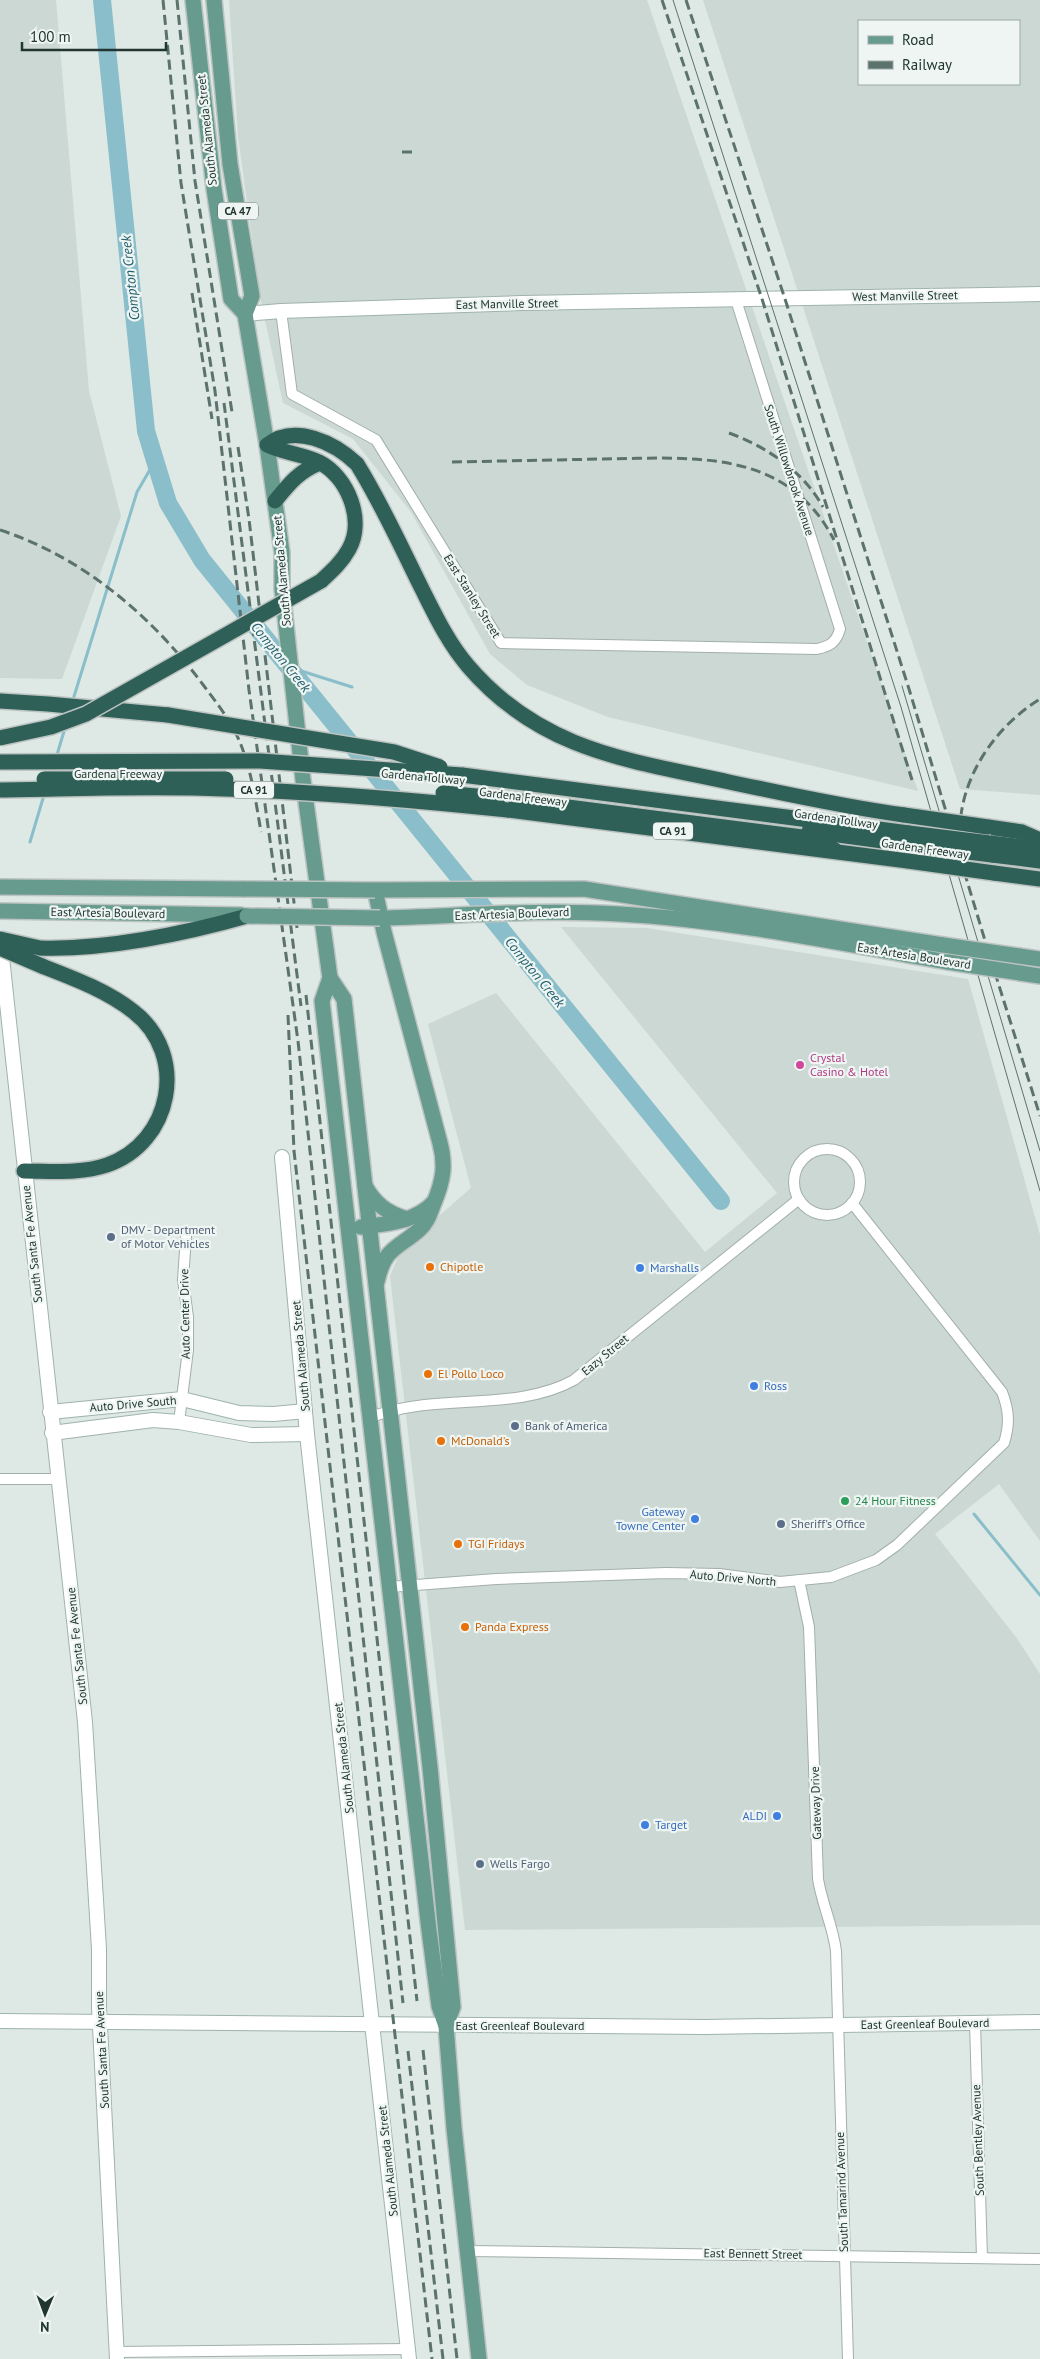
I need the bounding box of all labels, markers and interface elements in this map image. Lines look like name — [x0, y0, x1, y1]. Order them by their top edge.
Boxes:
scale bar — [22, 20, 166, 52]
legend — [858, 20, 1020, 85]
text: 100 m — [30, 27, 71, 46]
text: Road — [902, 30, 934, 49]
text: Railway — [902, 55, 952, 74]
street label: South Alameda Street — [193, 74, 220, 186]
road number: CA 47 — [218, 202, 258, 220]
water label: Compton Creek — [117, 234, 143, 321]
street label: West Manville Street — [852, 287, 958, 304]
street label: East Manville Street — [456, 295, 558, 312]
street label: South Willowbrook Avenue — [761, 402, 818, 537]
street label: South Alameda Street — [269, 515, 294, 627]
street label: East Stanley Street — [441, 551, 504, 640]
water label: Compton Creek — [247, 618, 315, 696]
street label: Gardena Tollway — [380, 765, 466, 788]
street label: Gardena Freeway — [74, 766, 163, 781]
road number: CA 91 — [234, 782, 274, 798]
street label: Gardena Freeway — [478, 784, 568, 809]
street label: Gardena Tollway — [793, 805, 879, 832]
road number: CA 91 — [653, 822, 693, 839]
street label: Gardena Freeway — [880, 835, 970, 862]
street label: East Artesia Boulevard — [51, 904, 166, 921]
street label: East Artesia Boulevard — [454, 904, 570, 923]
water label: Compton Creek — [501, 933, 569, 1011]
street label: East Artesia Boulevard — [856, 939, 972, 972]
place label: Crystal Casino & Hotel — [810, 1050, 889, 1079]
marker: Crystal Casino & Hotel — [794, 1059, 806, 1071]
street label: South Santa Fe Avenue — [18, 1185, 45, 1303]
place label: DMV - Department of Motor Vehicles — [121, 1222, 215, 1251]
marker: DMV - Department of Motor Vehicles — [105, 1231, 117, 1243]
place label: Chipotle — [440, 1259, 483, 1274]
place label: Marshalls — [650, 1260, 699, 1275]
marker: Chipotle — [424, 1261, 436, 1273]
marker: Marshalls — [634, 1262, 646, 1274]
street label: Auto Center Drive — [176, 1269, 193, 1359]
street label: South Alameda Street — [288, 1300, 313, 1412]
street label: Eazy Street — [578, 1331, 631, 1379]
place label: El Pollo Loco — [438, 1366, 504, 1381]
marker: El Pollo Loco — [422, 1368, 434, 1380]
place label: Ross — [764, 1378, 787, 1393]
marker: Ross — [748, 1380, 760, 1392]
street label: Auto Drive South — [89, 1392, 177, 1415]
place label: Bank of America — [525, 1418, 608, 1433]
marker: Bank of America — [509, 1420, 521, 1432]
place label: McDonald's — [451, 1433, 510, 1448]
marker: McDonald's — [435, 1435, 447, 1447]
place label: 24 Hour Fitness — [855, 1493, 936, 1508]
marker: 24 Hour Fitness — [839, 1495, 851, 1507]
place label: Gateway Towne Center — [616, 1504, 685, 1533]
marker: Gateway Towne Center — [689, 1513, 701, 1525]
place label: Sheriff's Office — [791, 1516, 865, 1531]
marker: Sheriff's Office — [775, 1518, 787, 1530]
place label: TGI Fridays — [468, 1536, 525, 1551]
marker: TGI Fridays — [452, 1538, 464, 1550]
street label: Auto Drive North — [689, 1566, 777, 1589]
street label: South Santa Fe Avenue — [63, 1587, 90, 1705]
place label: Panda Express — [475, 1619, 549, 1634]
marker: Panda Express — [459, 1621, 471, 1633]
street label: South Alameda Street — [330, 1702, 357, 1814]
street label: Gateway Drive — [807, 1766, 824, 1840]
place label: ALDI — [742, 1808, 767, 1823]
marker: ALDI — [771, 1810, 783, 1822]
place label: Target — [655, 1817, 687, 1832]
marker: Target — [639, 1819, 651, 1831]
place label: Wells Fargo — [490, 1856, 550, 1871]
marker: Wells Fargo — [474, 1858, 486, 1870]
street label: South Santa Fe Avenue — [91, 1991, 112, 2109]
street label: East Greenleaf Boulevard — [860, 2015, 990, 2032]
street label: East Greenleaf Boulevard — [456, 2018, 584, 2033]
street label: South Bentley Avenue — [968, 2084, 987, 2196]
street label: South Alameda Street — [374, 2105, 401, 2217]
street label: South Tamarind Avenue — [832, 2132, 851, 2252]
street label: East Bennett Street — [703, 2245, 803, 2262]
north arrow — [20, 2289, 70, 2339]
text: N — [40, 2318, 50, 2336]

